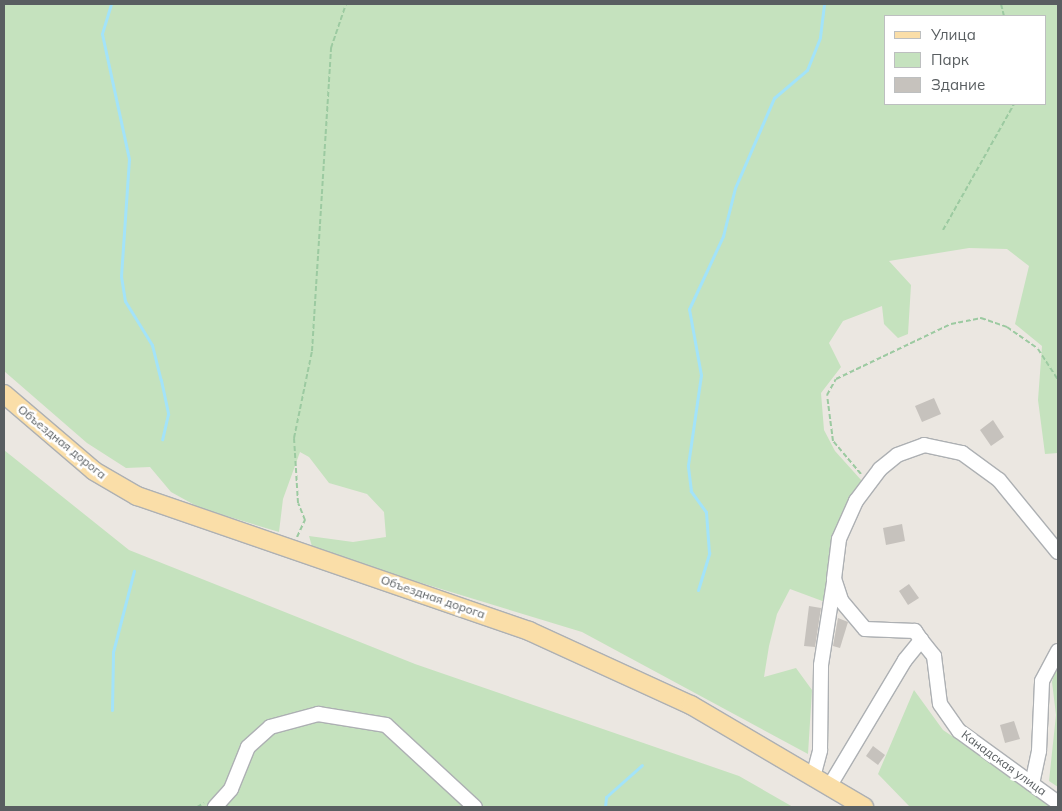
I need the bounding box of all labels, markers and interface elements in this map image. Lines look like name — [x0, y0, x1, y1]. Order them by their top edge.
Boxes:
legend — [884, 15, 1047, 105]
text: Улица — [931, 25, 976, 44]
text: Парк — [931, 50, 969, 69]
text: Здание — [931, 75, 985, 94]
street label: Объездная дорога — [15, 402, 109, 482]
street label: Объездная дорога — [379, 572, 487, 622]
street label: Канадская улица — [959, 727, 1049, 799]

